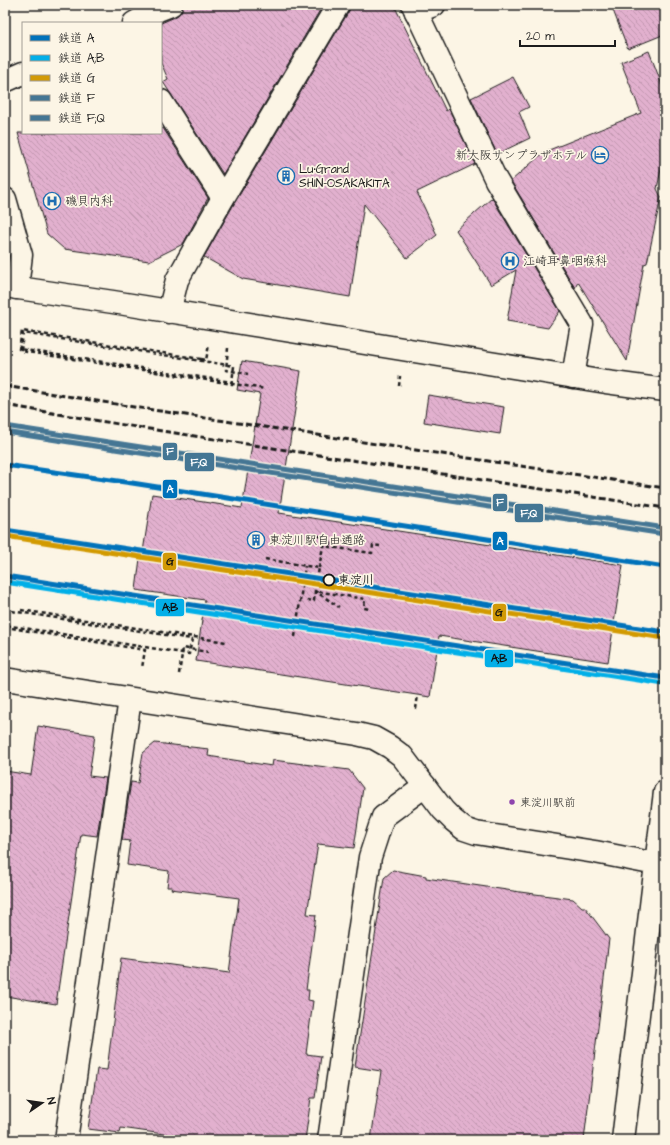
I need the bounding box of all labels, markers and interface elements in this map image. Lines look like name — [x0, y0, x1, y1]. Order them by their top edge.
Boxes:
legend — [22, 22, 162, 134]
scale bar — [520, 22, 615, 48]
text: 20 m — [526, 28, 555, 45]
text: 鉄道 A — [58, 30, 95, 47]
text: 鉄道 A;B — [58, 50, 105, 67]
text: 鉄道 G — [58, 70, 96, 87]
text: 鉄道 F — [58, 90, 96, 107]
text: 鉄道 F;Q — [58, 110, 106, 127]
hotel icon: 新大阪サンプラザホテル — [590, 145, 610, 165]
place label: 新大阪サンプラザホテル — [455, 147, 587, 164]
place label: Lu•Grand SHIN-OSAKAKITA — [299, 161, 390, 192]
building icon: Lu•Grand SHIN-OSAKAKITA — [276, 166, 296, 186]
hospital icon: 磯貝内科 — [42, 191, 62, 211]
place label: 磯貝内科 — [65, 193, 113, 210]
hospital icon: 江崎耳鼻咽喉科 — [500, 251, 520, 271]
place label: 江崎耳鼻咽喉科 — [523, 253, 607, 270]
line badge: F — [162, 442, 178, 461]
text: F — [166, 444, 174, 459]
line badge: F;Q — [184, 452, 215, 472]
text: F;Q — [191, 455, 208, 470]
line badge: A — [162, 479, 178, 499]
text: A — [166, 482, 174, 497]
line badge: F — [492, 493, 508, 512]
text: F — [496, 495, 504, 510]
line badge: F;Q — [514, 503, 544, 523]
text: F;Q — [521, 506, 538, 521]
building icon: 東淀川駅自由通路 — [246, 530, 266, 550]
line badge: A — [492, 531, 508, 551]
place label: 東淀川駅自由通路 — [269, 532, 365, 549]
text: A — [496, 534, 504, 549]
line badge: G — [162, 552, 177, 571]
text: G — [166, 554, 174, 569]
place label: 東淀川 — [338, 572, 374, 589]
marker: 東淀川 — [322, 573, 336, 587]
line badge: A;B — [155, 598, 185, 617]
text: A;B — [162, 600, 178, 615]
line badge: G — [492, 603, 507, 622]
text: G — [495, 605, 503, 620]
line badge: A;B — [484, 649, 514, 668]
text: A;B — [491, 651, 507, 666]
place label: 東淀川駅前 — [520, 795, 575, 810]
marker: 東淀川駅前 — [507, 797, 517, 807]
north arrow — [22, 1083, 62, 1123]
text: N — [43, 1096, 59, 1106]

